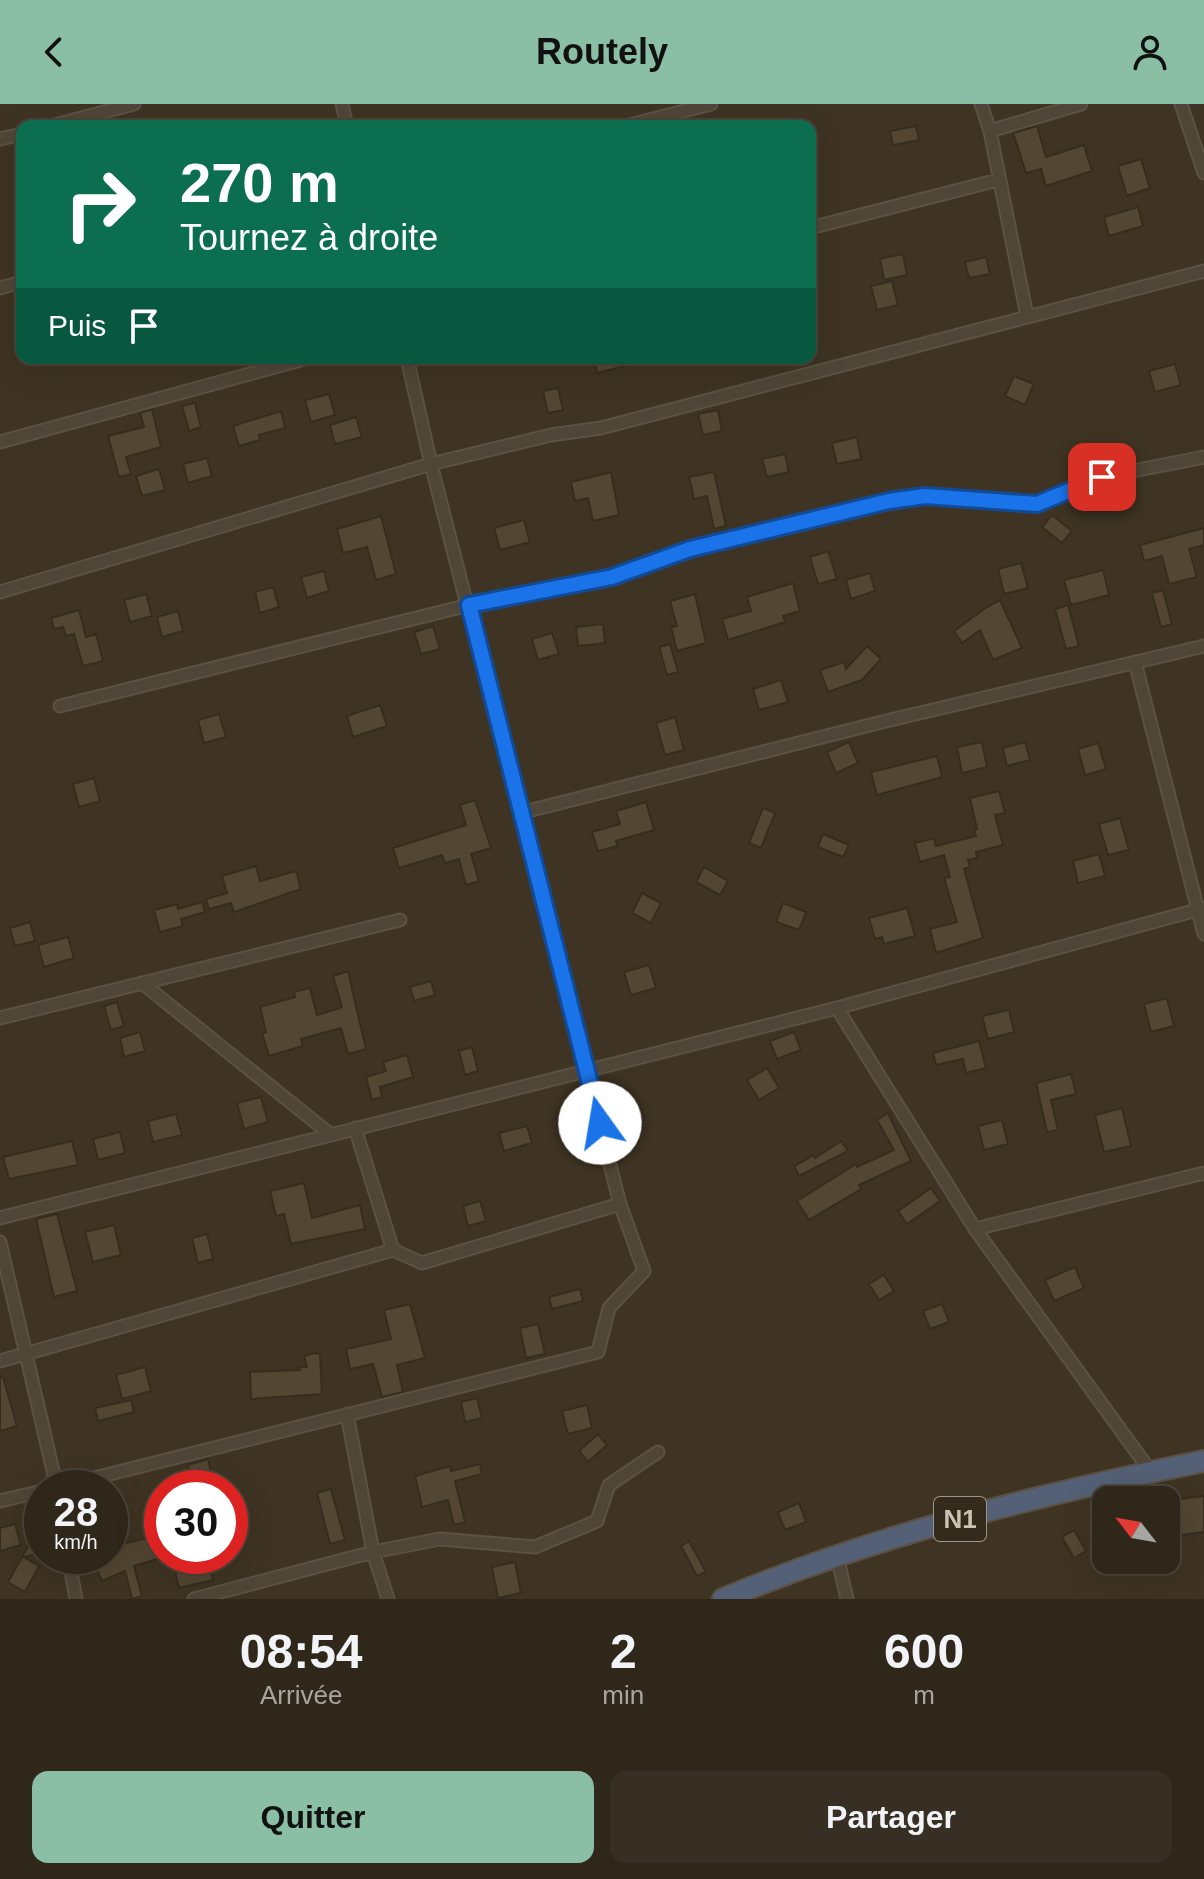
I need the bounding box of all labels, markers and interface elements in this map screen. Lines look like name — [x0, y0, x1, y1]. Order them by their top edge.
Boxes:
icon: back — [32, 30, 76, 74]
icon: person — [1128, 30, 1172, 74]
text: Routely — [536, 31, 668, 72]
text: 270 m — [180, 151, 339, 214]
icon: right — [48, 152, 152, 256]
text: Tournez à droite — [180, 217, 438, 258]
icon: arrive — [122, 304, 166, 348]
text: Puis — [48, 309, 106, 342]
pin — [1068, 443, 1136, 511]
icon: arrive — [1080, 455, 1124, 499]
position arrow — [558, 1081, 642, 1165]
speed limit sign: 30 — [144, 1470, 248, 1574]
north arrow — [1092, 1486, 1180, 1574]
map controls — [1092, 1486, 1180, 1574]
text: 28 — [54, 1490, 98, 1534]
road number: N1 — [934, 1497, 986, 1541]
text: km/h — [54, 1531, 98, 1553]
text: 08:54 — [240, 1625, 363, 1678]
text: 2 — [610, 1625, 637, 1678]
text: 600 — [884, 1625, 964, 1678]
text: Arrivée — [260, 1680, 342, 1710]
text: min — [602, 1680, 644, 1710]
text: m — [913, 1680, 935, 1710]
button: Quitter — [32, 1771, 594, 1863]
button: Partager — [610, 1771, 1172, 1863]

